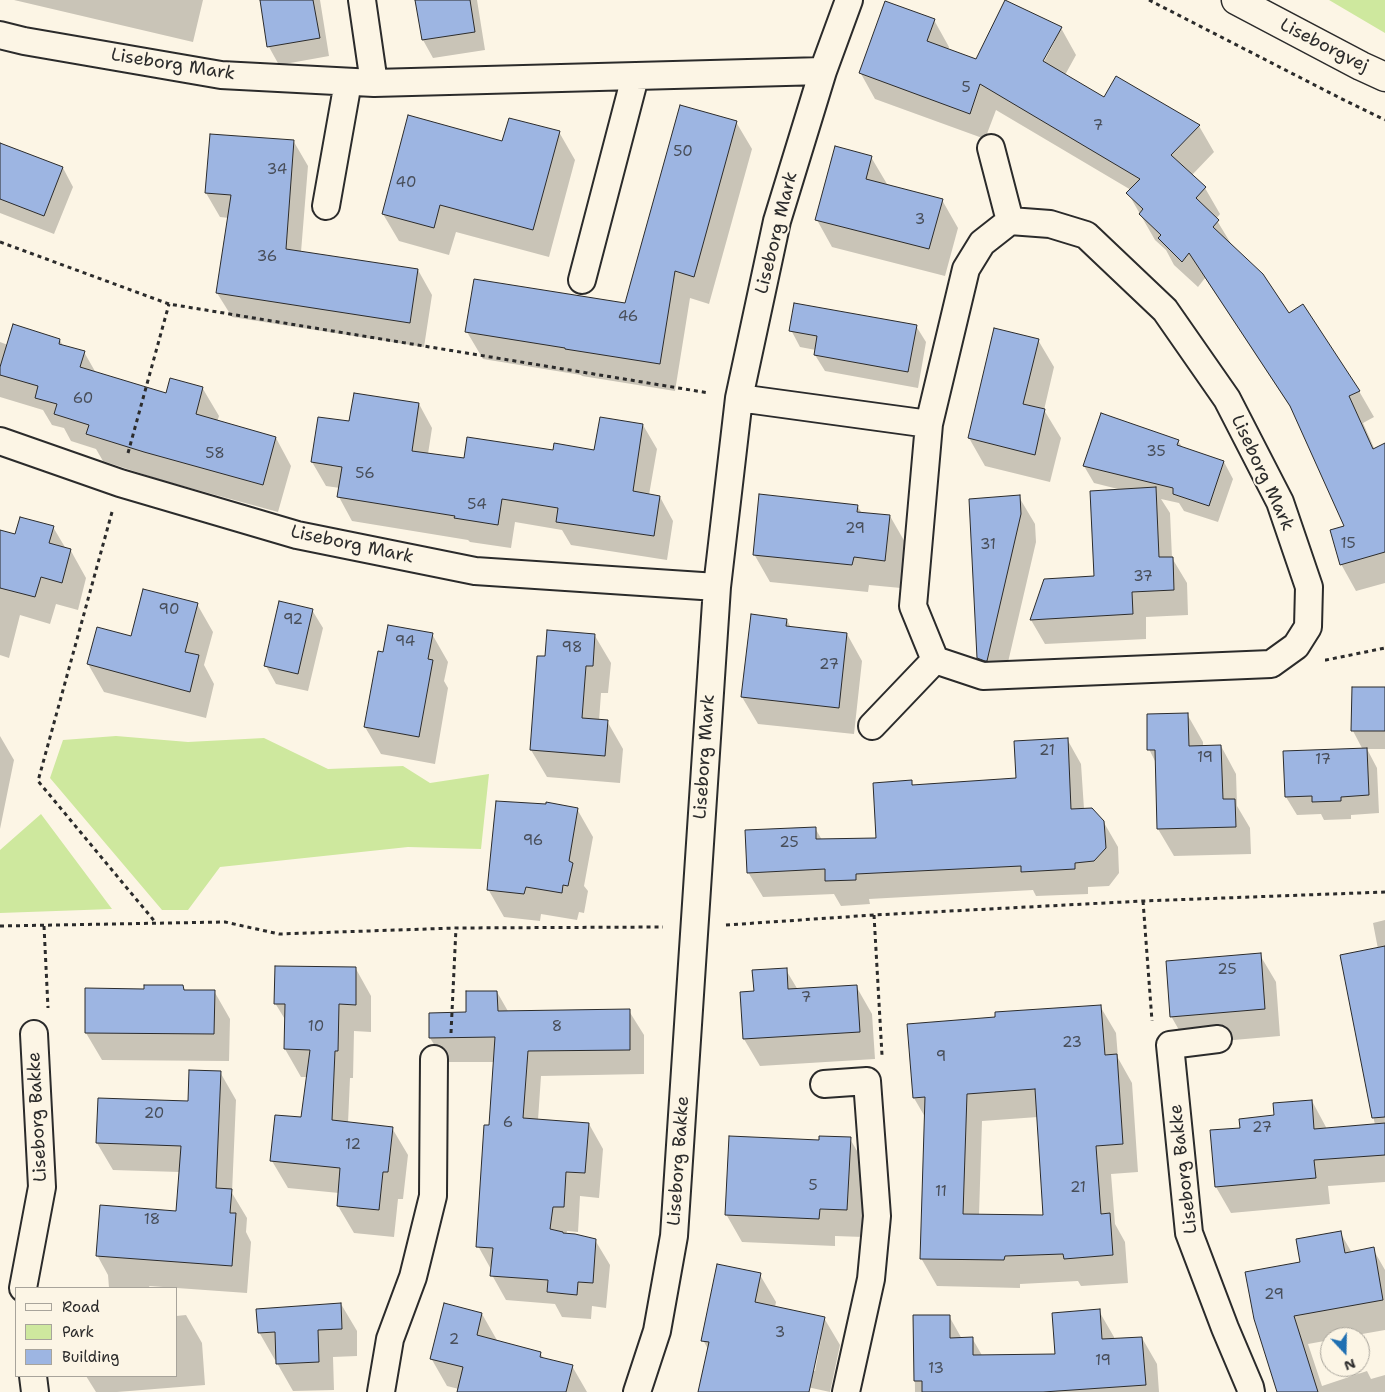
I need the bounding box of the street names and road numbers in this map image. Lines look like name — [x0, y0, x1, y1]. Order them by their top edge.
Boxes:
street label: Liseborgvej — [1276, 14, 1372, 78]
street label: Liseborg Mark — [109, 45, 237, 85]
street label: Liseborg Mark — [751, 170, 803, 296]
street label: Liseborg Mark — [1226, 412, 1298, 534]
street label: Liseborg Mark — [288, 521, 416, 569]
street label: Liseborg Mark — [690, 694, 720, 820]
street label: Liseborg Bakke — [24, 1051, 52, 1183]
street label: Liseborg Bakke — [664, 1095, 694, 1227]
street label: Liseborg Bakke — [1165, 1103, 1203, 1235]

